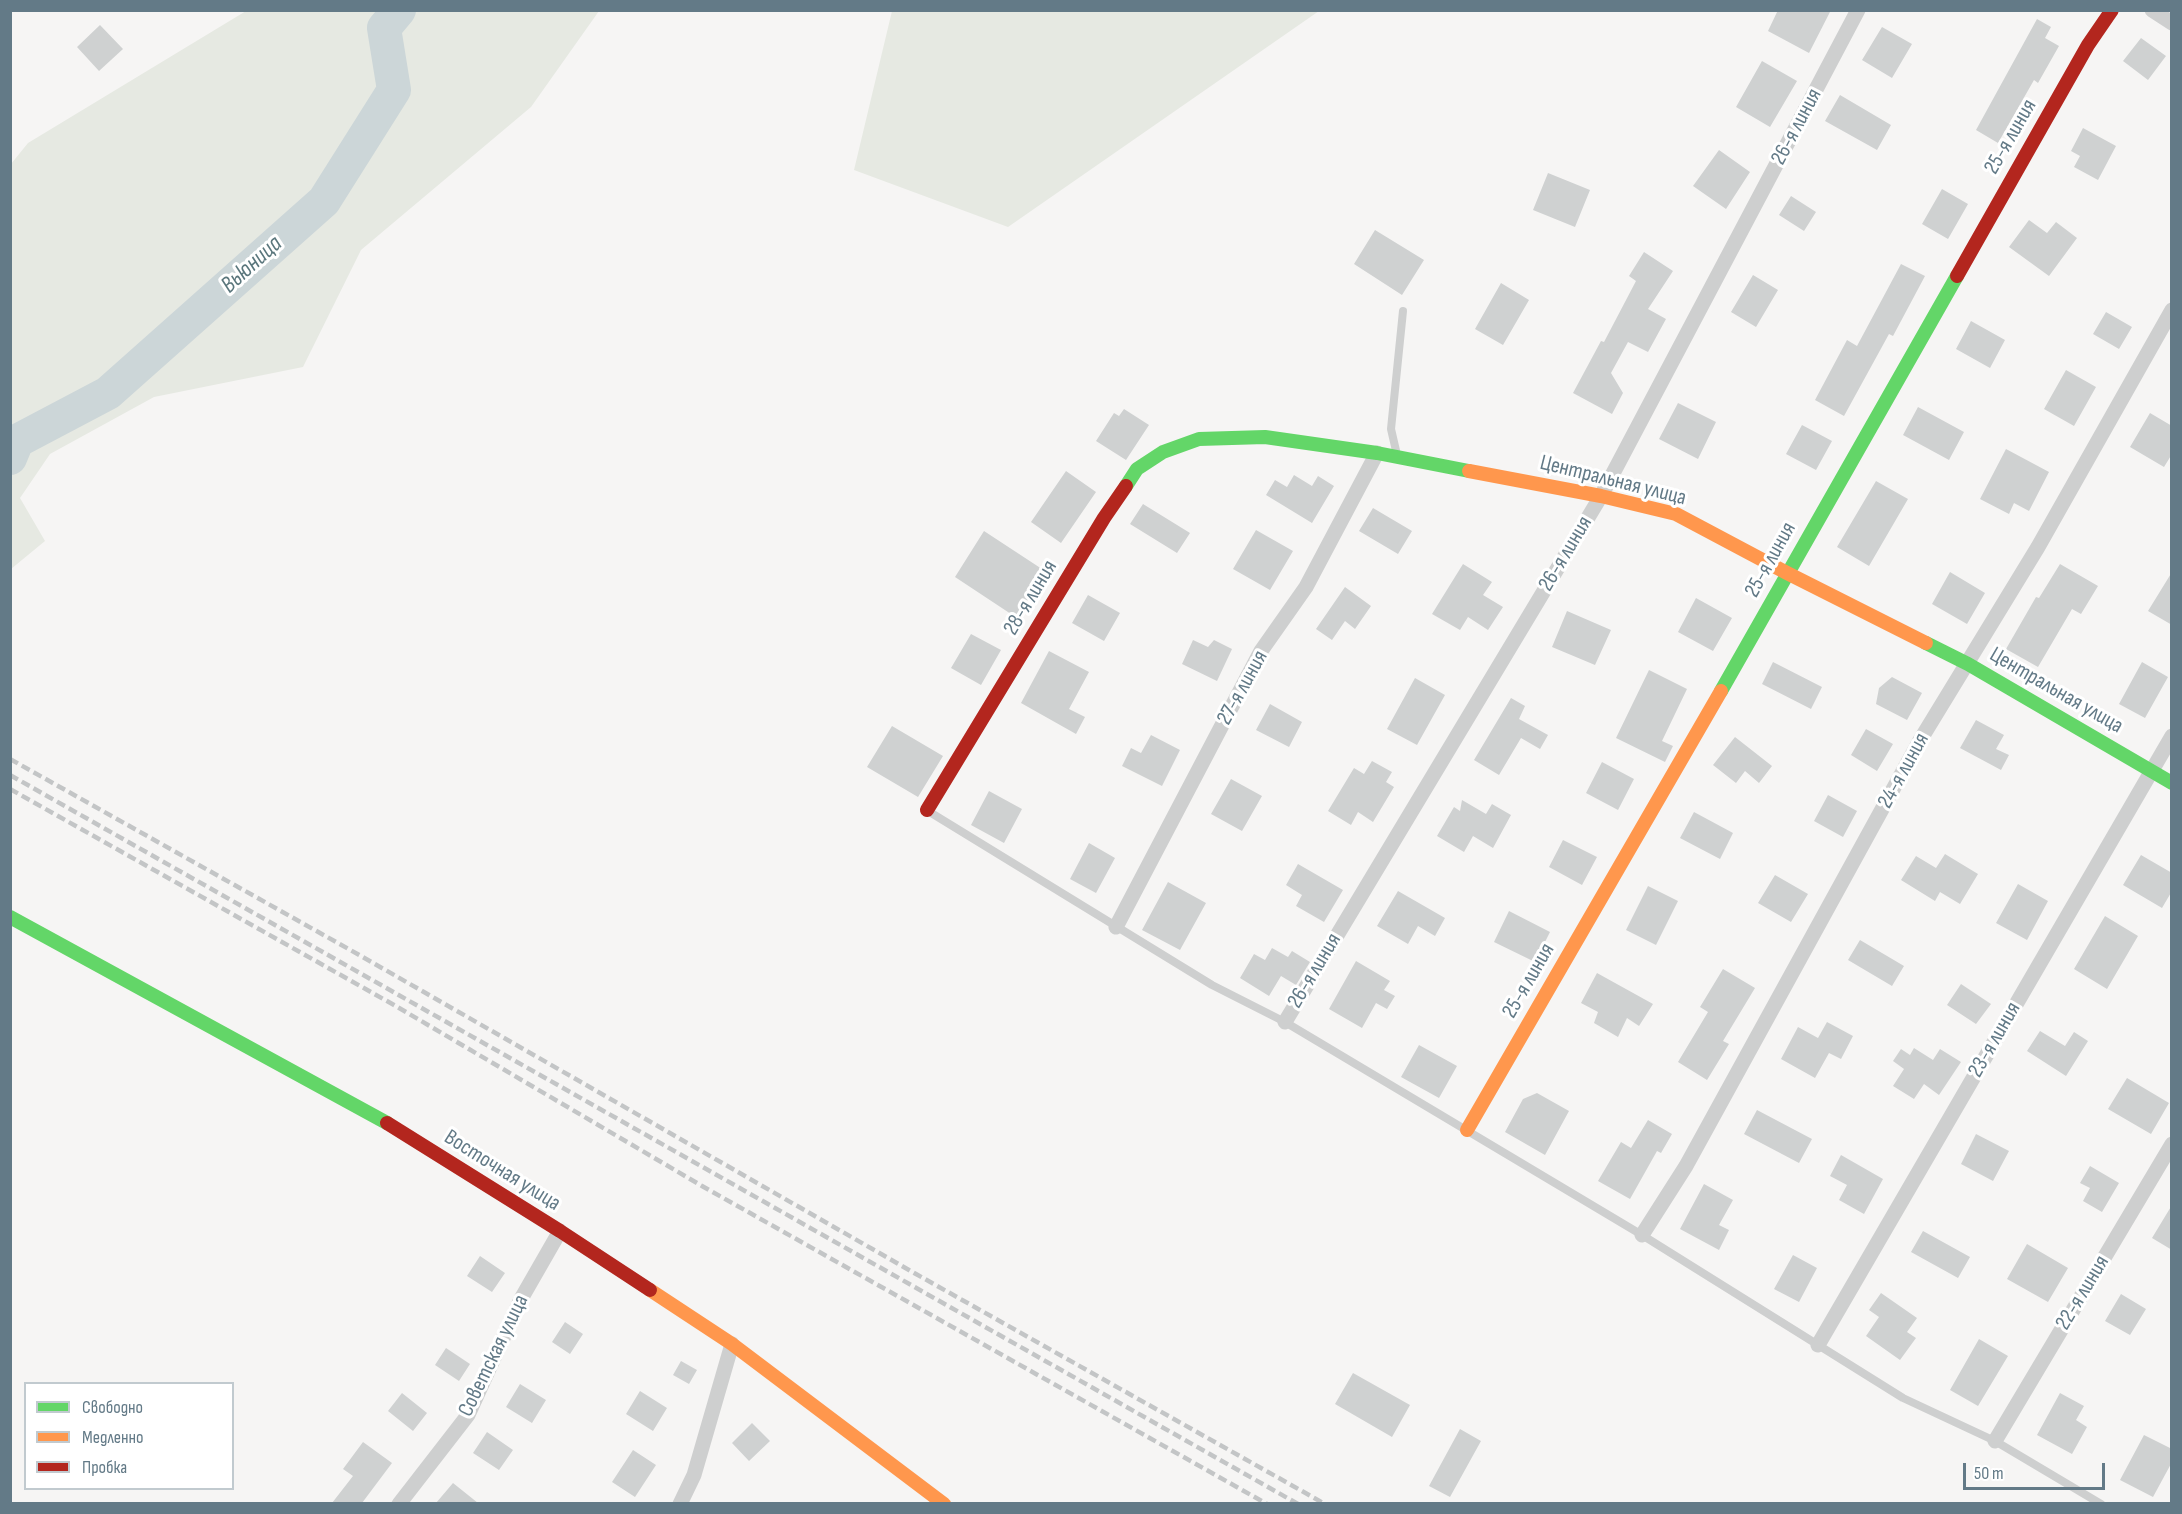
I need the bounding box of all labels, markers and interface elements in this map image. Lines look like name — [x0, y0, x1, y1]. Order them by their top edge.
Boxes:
street label: 26-я линия — [1766, 84, 1828, 170]
street label: 25-я линия — [1979, 95, 2043, 179]
water label: Вьюница — [216, 230, 288, 300]
street label: Центральная улица — [1537, 450, 1689, 512]
street label: 26-я линия — [1533, 512, 1599, 596]
street label: 25-я линия — [1740, 518, 1802, 602]
street label: 28-я линия — [998, 556, 1064, 640]
street label: Центральная улица — [1985, 642, 2127, 740]
street label: 27-я линия — [1212, 646, 1274, 730]
street label: 24-я линия — [1873, 729, 1935, 813]
street label: 26-я линия — [1282, 929, 1348, 1013]
street label: 25-я линия — [1497, 939, 1561, 1023]
street label: 23-я линия — [1963, 998, 2027, 1082]
street label: Восточная улица — [439, 1125, 565, 1217]
street label: 22-я линия — [2051, 1251, 2115, 1335]
street label: Советская улица — [453, 1291, 535, 1421]
legend — [24, 1382, 234, 1490]
text: Свободно — [82, 1397, 143, 1418]
text: Медленно — [82, 1427, 144, 1448]
scale bar — [1966, 1451, 2108, 1489]
text: Пробка — [82, 1457, 127, 1478]
text: 50 m — [1974, 1463, 2004, 1484]

